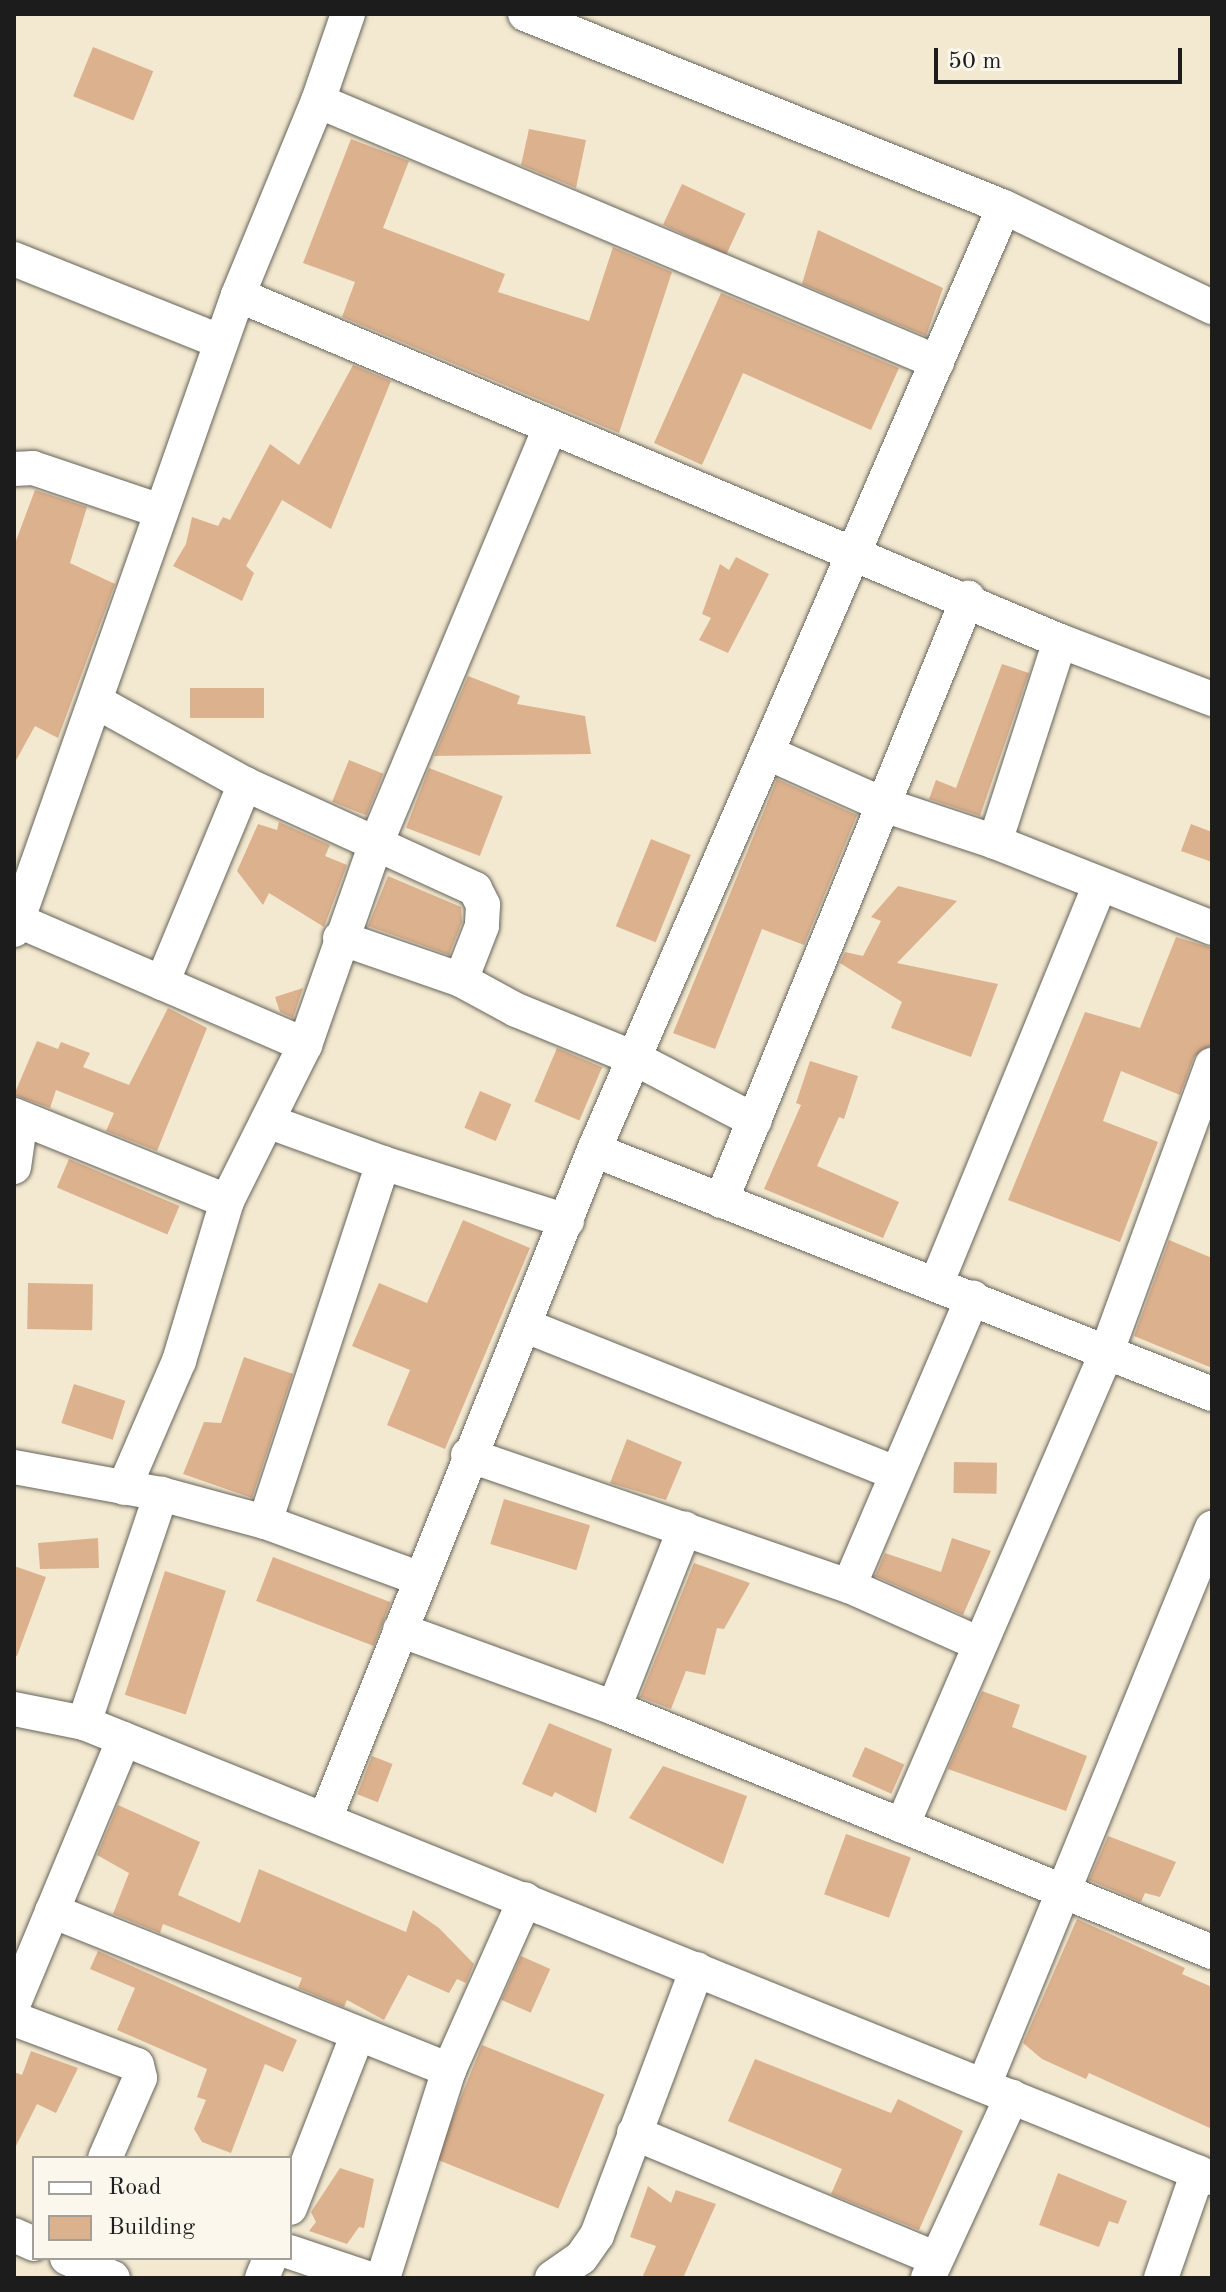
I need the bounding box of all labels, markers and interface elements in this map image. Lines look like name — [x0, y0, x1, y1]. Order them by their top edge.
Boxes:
scale bar — [938, 32, 1186, 82]
text: 50 m — [948, 50, 1002, 74]
legend — [32, 2156, 292, 2260]
text: Road — [108, 2176, 161, 2200]
text: Building — [108, 2216, 195, 2240]

